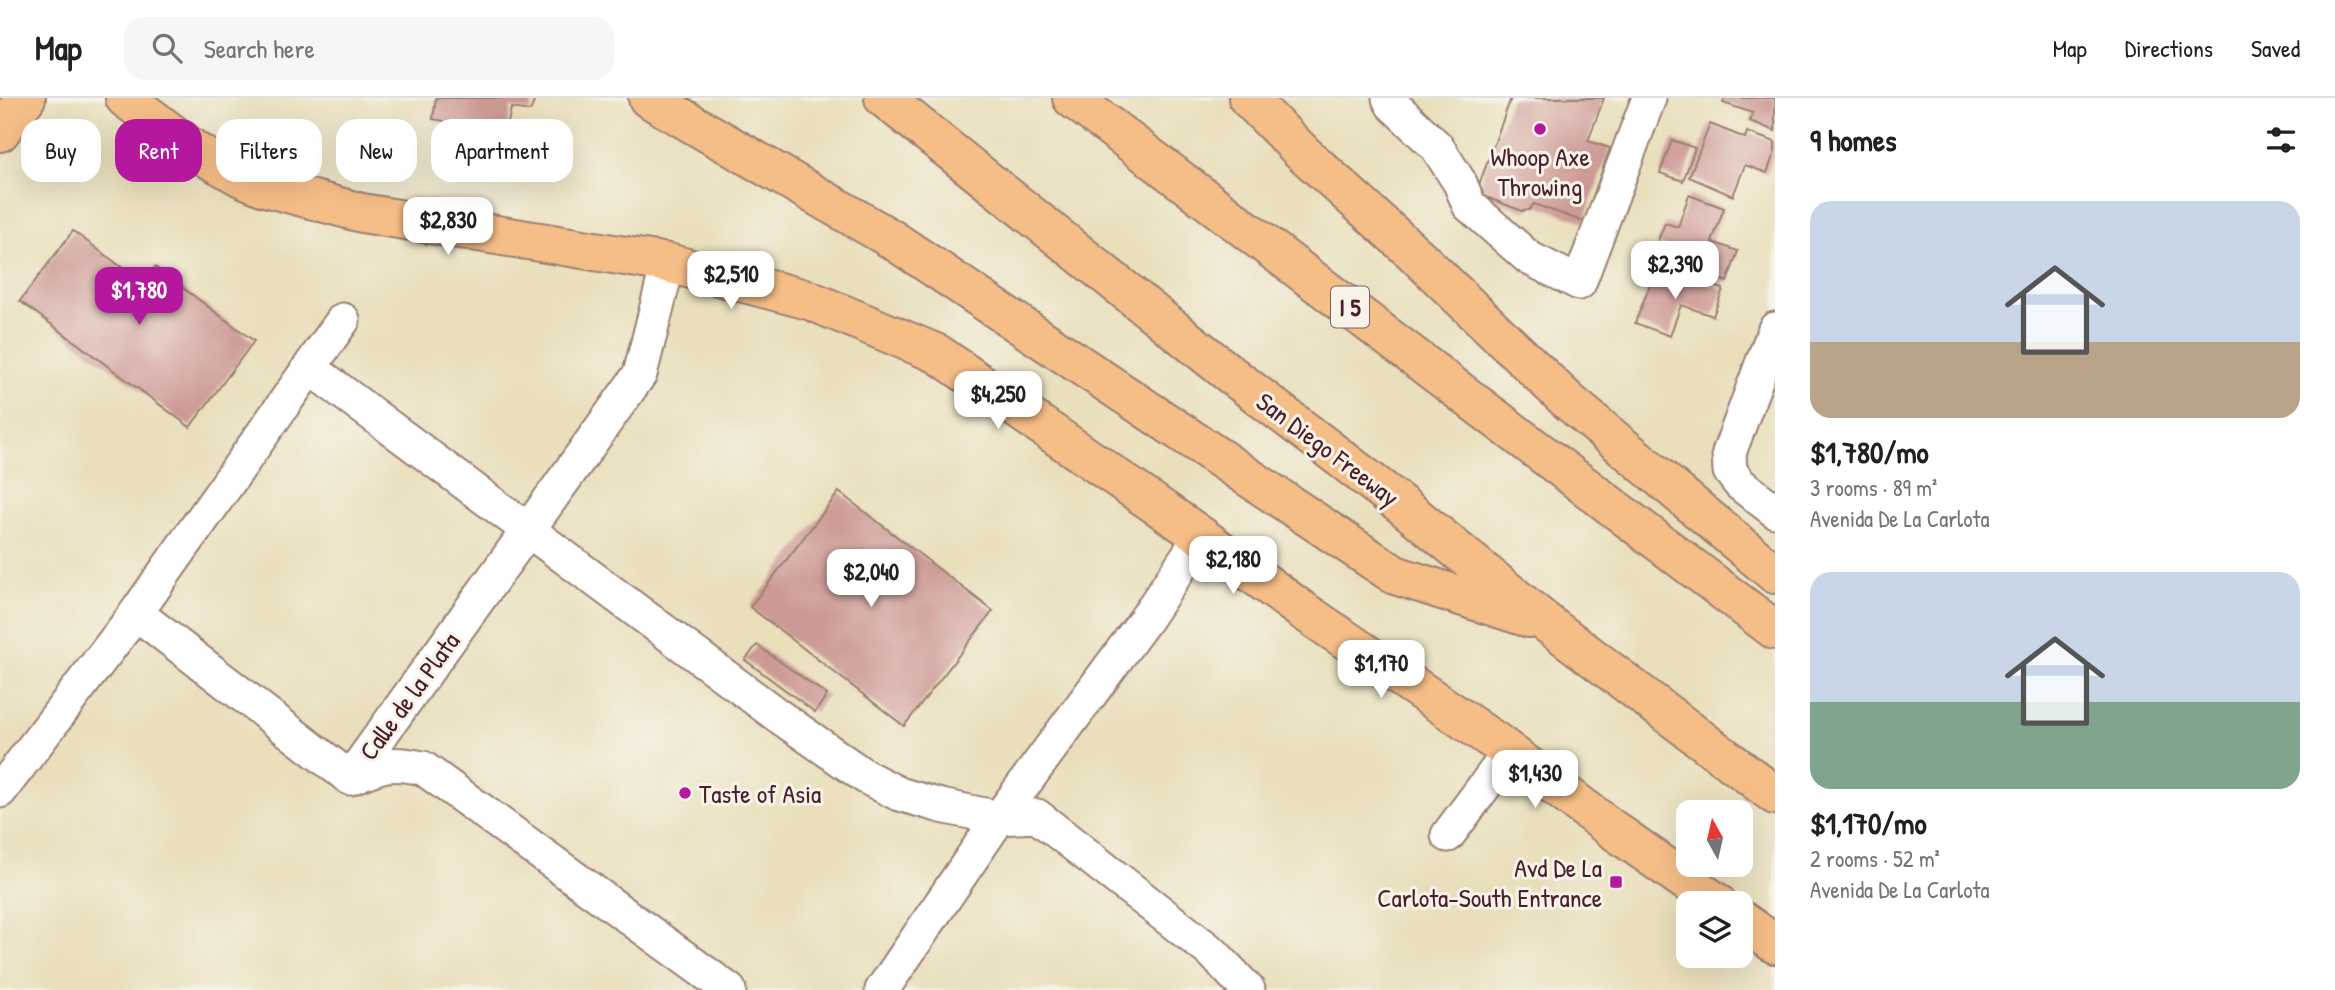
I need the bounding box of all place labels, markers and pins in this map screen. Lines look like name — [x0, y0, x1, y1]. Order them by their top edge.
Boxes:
marker: Whoop Axe Throwing — [1532, 121, 1548, 137]
place label: Whoop Axe Throwing — [1490, 139, 1590, 204]
pin: $2,830 — [391, 198, 505, 257]
pin: $2,390 — [1618, 242, 1732, 301]
pin: $2,510 — [674, 252, 788, 311]
pin: $1,780 — [82, 268, 196, 327]
pin: $4,250 — [941, 372, 1055, 431]
pin: $2,180 — [1176, 536, 1290, 596]
pin: $2,040 — [814, 550, 928, 609]
pin: $1,170 — [1324, 640, 1438, 700]
pin: $1,430 — [1478, 750, 1592, 810]
place label: Taste of Asia — [699, 776, 821, 811]
marker: Taste of Asia — [677, 785, 693, 801]
place label: Avd De La Carlota-South Entrance — [1377, 850, 1602, 915]
marker: Avd De La Carlota-South Entrance — [1608, 874, 1624, 890]

